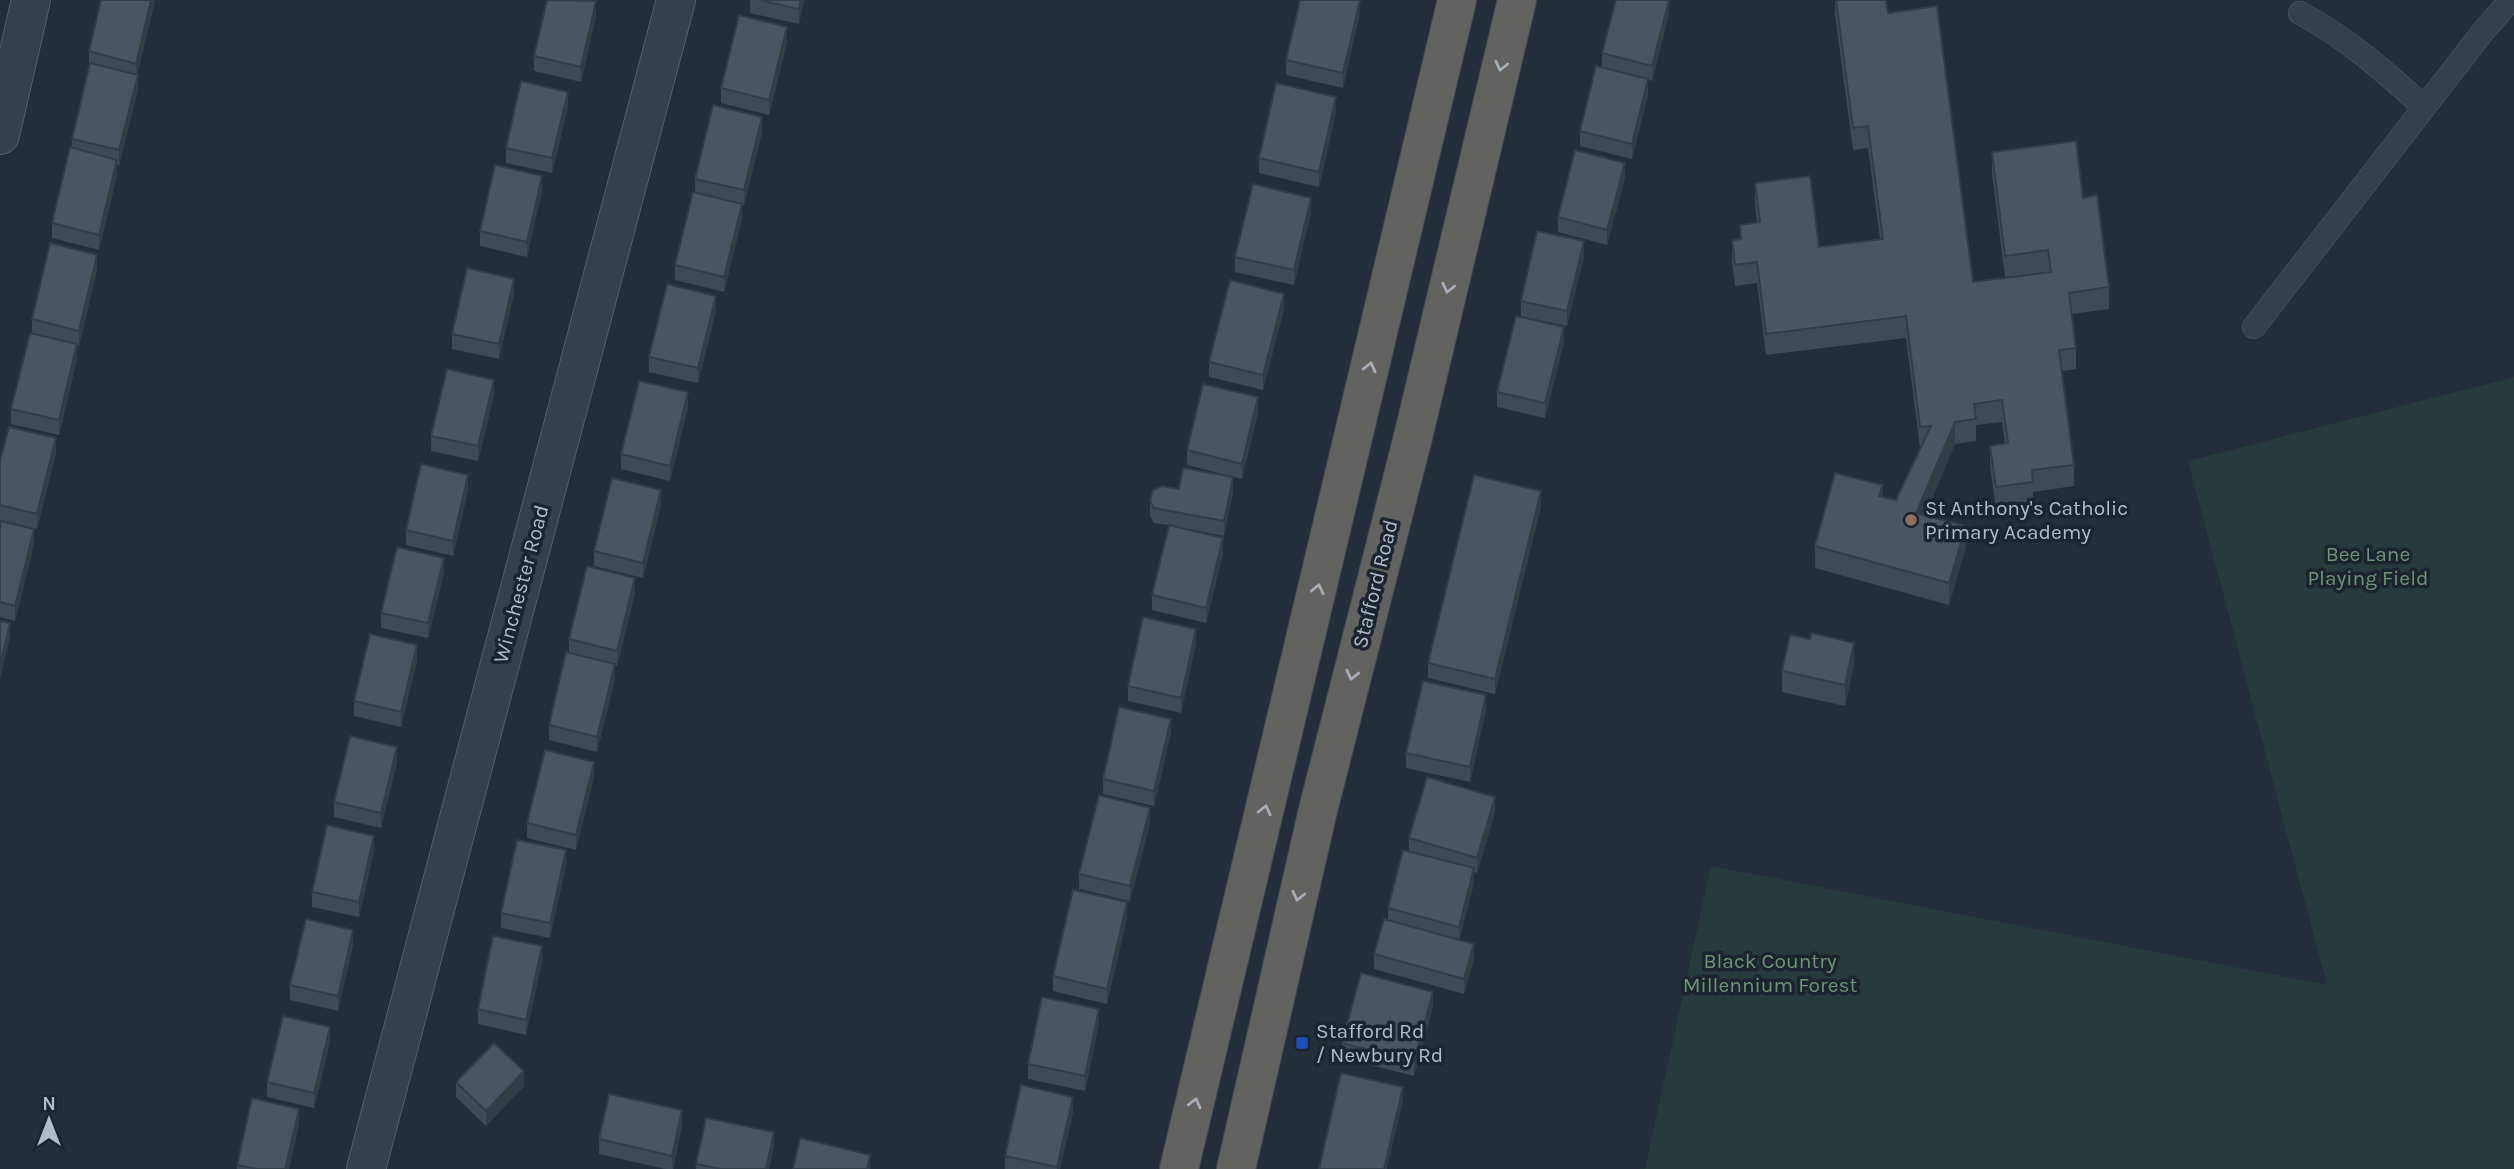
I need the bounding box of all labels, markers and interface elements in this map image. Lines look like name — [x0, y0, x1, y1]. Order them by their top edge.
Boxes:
one-way arrow — [1495, 60, 1510, 72]
one-way arrow — [1442, 282, 1457, 294]
one-way arrow — [1362, 361, 1376, 373]
place label: St Anthony's Catholic Primary Academy — [1925, 496, 2128, 544]
street label: Winchester Road — [488, 502, 554, 666]
marker: St Anthony's Catholic Primary Academy — [1903, 512, 1919, 528]
street label: Stafford Road — [1347, 517, 1403, 651]
park label: Bee Lane Playing Field — [2308, 542, 2428, 590]
one-way arrow — [1310, 583, 1324, 595]
one-way arrow — [1346, 669, 1360, 681]
one-way arrow — [1257, 804, 1271, 816]
one-way arrow — [1292, 890, 1307, 902]
park label: Black Country Millennium Forest — [1683, 949, 1857, 997]
place label: Stafford Rd / Newbury Rd — [1316, 1019, 1443, 1067]
marker: Stafford Rd / Newbury Rd — [1294, 1035, 1310, 1051]
north arrow — [14, 1085, 84, 1155]
text: N — [42, 1093, 56, 1115]
one-way arrow — [1187, 1097, 1201, 1109]

